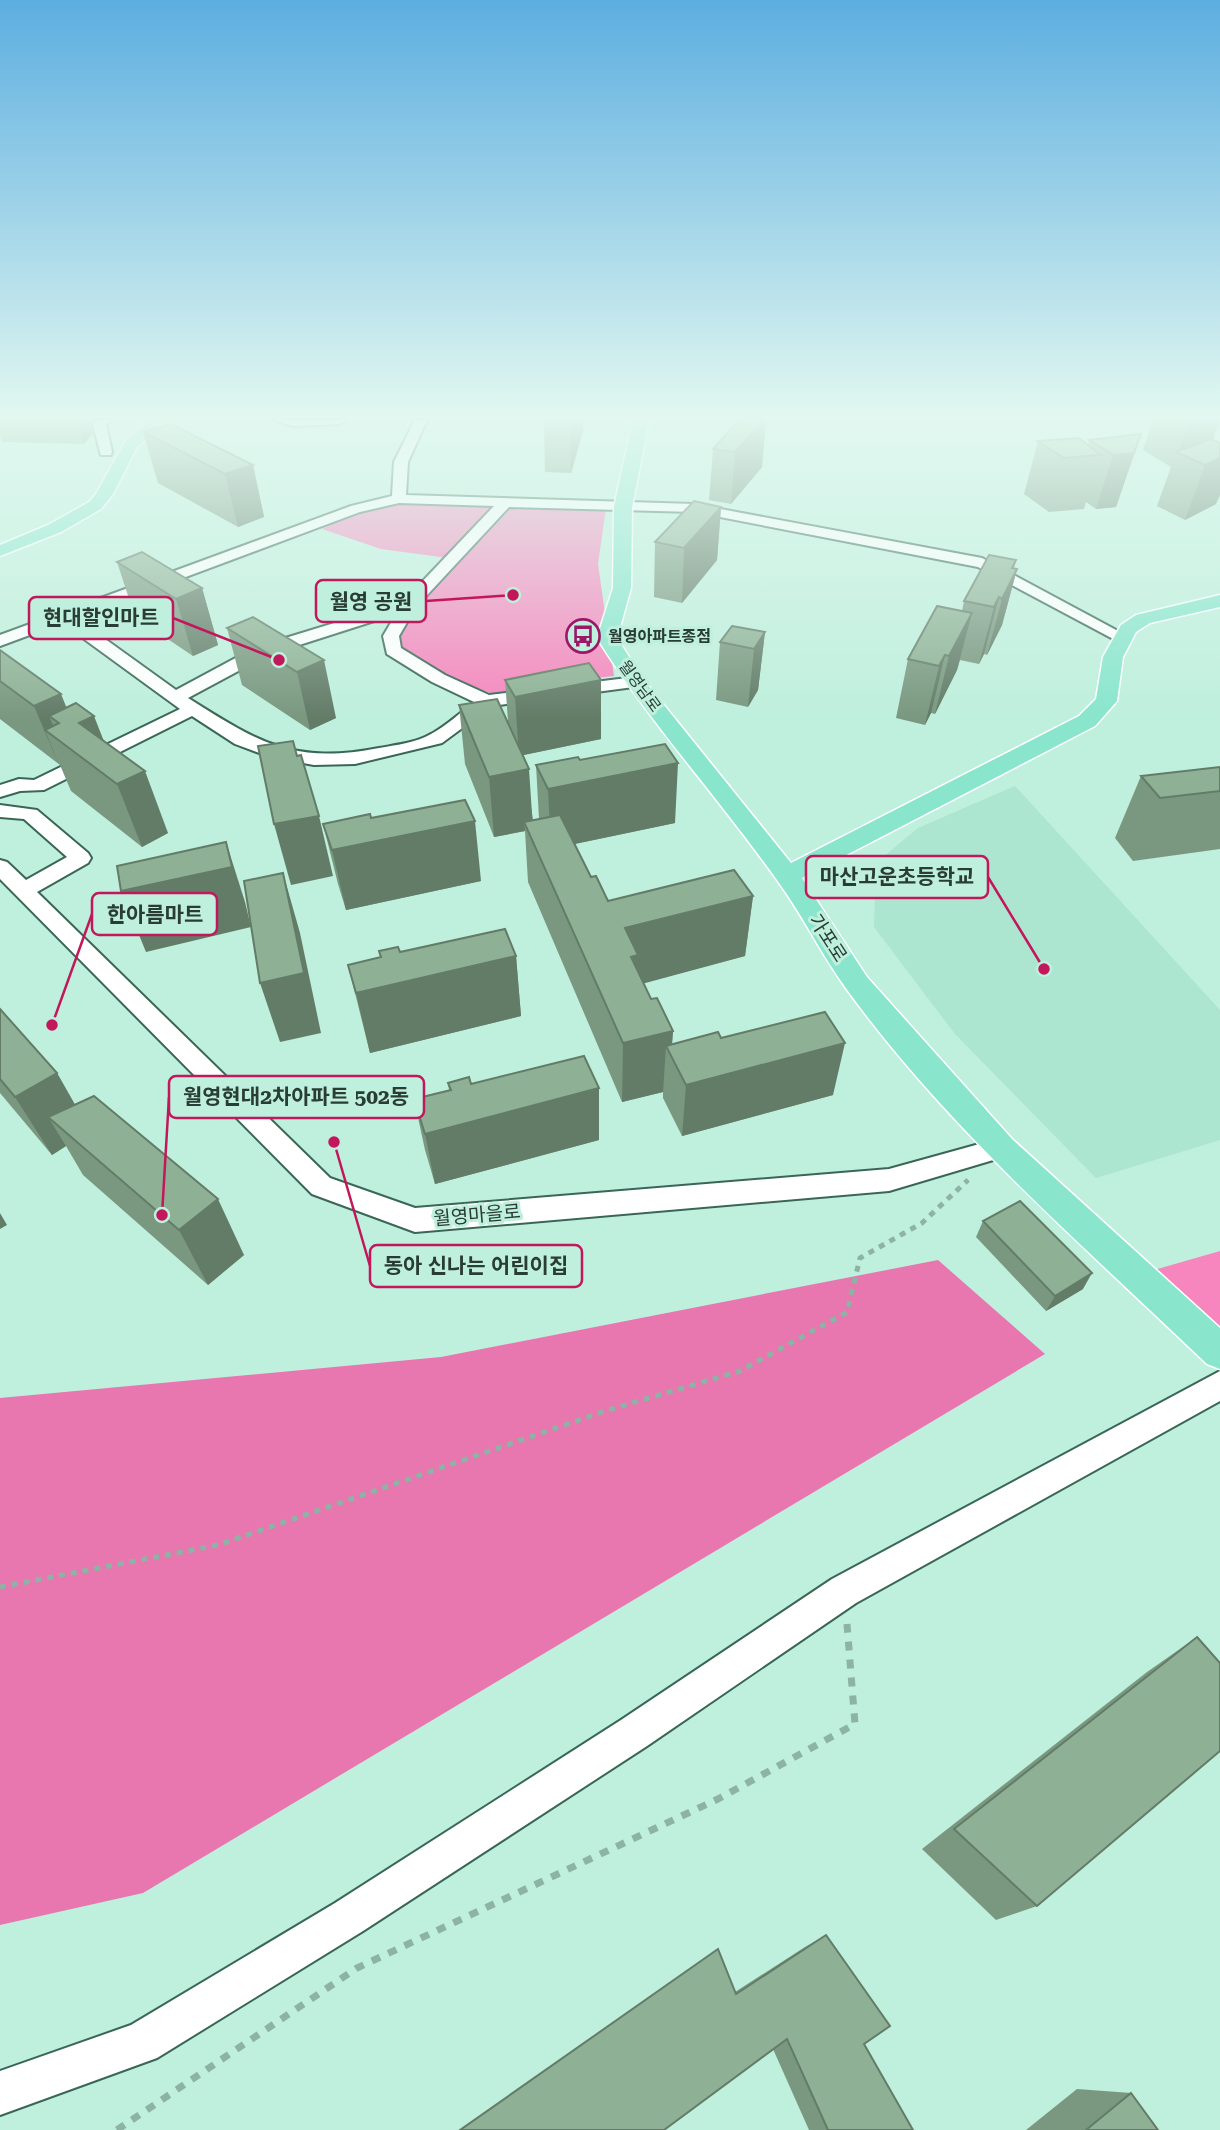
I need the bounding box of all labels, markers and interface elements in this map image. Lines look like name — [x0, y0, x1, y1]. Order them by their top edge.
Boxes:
callout: 월영 공원 — [316, 580, 426, 622]
text: 월영 공원 — [330, 590, 412, 614]
callout: 현대할인마트 — [29, 597, 173, 639]
text: 현대할인마트 — [43, 606, 159, 630]
bus stop icon: 월영아파트종점 — [564, 617, 602, 655]
place label: 월영아파트종점 — [608, 627, 711, 646]
street label: 월영남로 — [615, 657, 665, 716]
callout: 마산고운초등학교 — [806, 856, 988, 898]
text: 마산고운초등학교 — [820, 865, 974, 889]
callout: 한아름마트 — [92, 893, 217, 935]
text: 한아름마트 — [107, 903, 203, 927]
street label: 가포로 — [804, 910, 852, 966]
callout: 월영현대2차아파트 502동 — [169, 1076, 424, 1118]
text: 월영현대2차아파트 502동 — [183, 1085, 409, 1109]
street label: 월영마을로 — [432, 1200, 522, 1230]
callout: 동아 신나는 어린이집 — [370, 1245, 582, 1287]
text: 동아 신나는 어린이집 — [384, 1254, 568, 1278]

